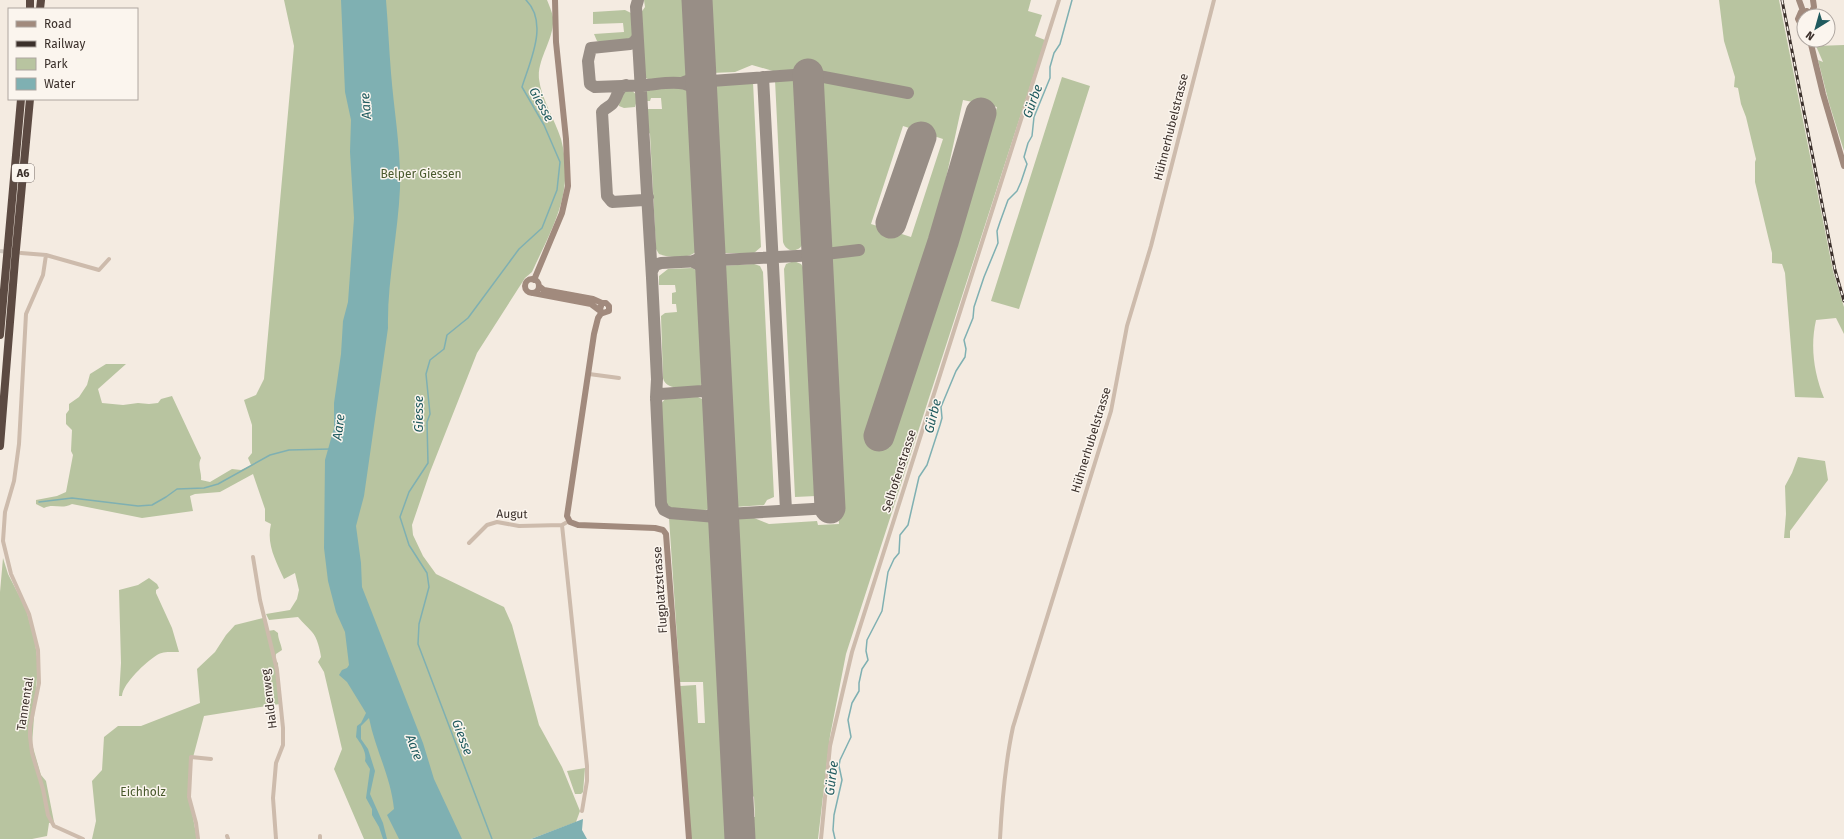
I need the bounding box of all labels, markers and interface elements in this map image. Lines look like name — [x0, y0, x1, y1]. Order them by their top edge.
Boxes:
legend — [8, 8, 138, 100]
north arrow — [1796, 8, 1836, 48]
text: Road — [44, 17, 72, 31]
text: N — [1803, 28, 1817, 43]
text: Railway — [44, 37, 85, 51]
text: Park — [44, 57, 68, 71]
street label: Hühnerhubelstrasse — [1151, 72, 1191, 182]
text: Water — [44, 77, 76, 91]
water label: Gürbe — [1019, 82, 1046, 120]
water label: Giesse — [526, 84, 557, 124]
water label: Aare — [357, 92, 374, 120]
road number: A6 — [12, 164, 34, 182]
park label: Belper Giessen — [381, 167, 462, 181]
street label: Hühnerhubelstrasse — [1068, 385, 1114, 495]
water label: Giesse — [411, 395, 426, 433]
water label: Gürbe — [921, 397, 944, 435]
water label: Aare — [329, 413, 348, 442]
street label: Selhofenstrasse — [879, 428, 919, 514]
street label: Augut — [496, 507, 528, 521]
street label: Flugplatzstrasse — [650, 546, 670, 634]
street label: Haldenweg — [258, 668, 280, 730]
street label: Tannental — [14, 676, 36, 732]
water label: Giesse — [449, 717, 476, 757]
water label: Aare — [403, 731, 426, 762]
water label: Gürbe — [822, 760, 841, 796]
park label: Eichholz — [120, 785, 166, 799]

